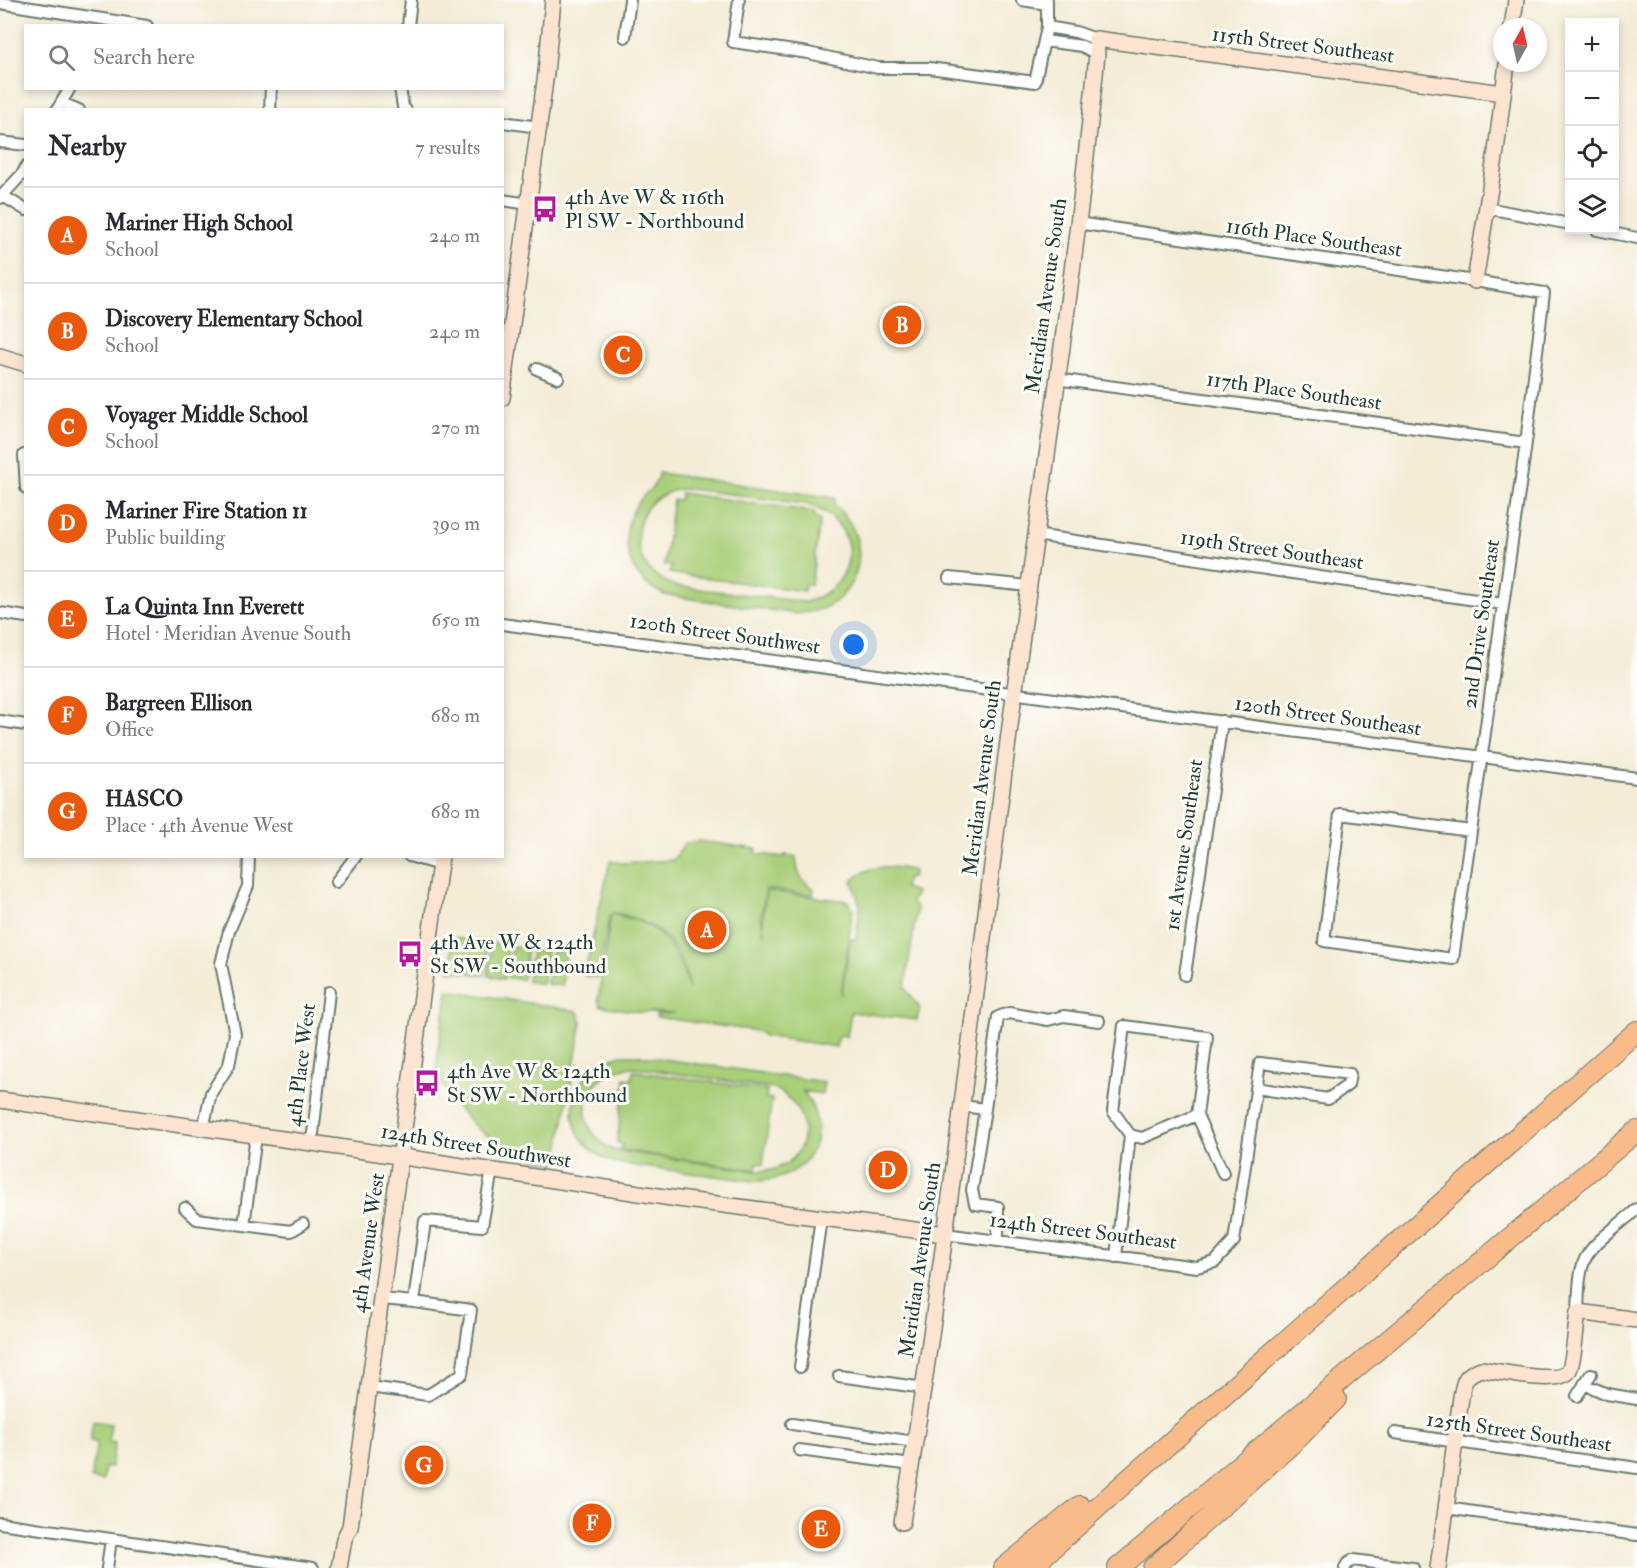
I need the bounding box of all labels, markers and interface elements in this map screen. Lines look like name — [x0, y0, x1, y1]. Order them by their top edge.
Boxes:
north arrow — [1493, 18, 1547, 72]
map controls — [1565, 18, 1619, 234]
button: + — [1565, 18, 1619, 72]
street label: 115th Street Southeast — [1210, 20, 1396, 70]
search box — [24, 24, 504, 90]
icon: search — [45, 41, 78, 74]
text: Search here — [93, 43, 195, 71]
button: − — [1565, 72, 1619, 126]
button: locate — [1565, 126, 1619, 180]
text: Nearby — [48, 131, 126, 163]
text: 7 results — [415, 135, 480, 160]
button: layers — [1565, 180, 1619, 234]
place label: 4th Ave W & 116th Pl SW - Northbound — [565, 184, 745, 235]
bus stop icon: 4th Ave W & 116th Pl SW - Northbound — [530, 194, 560, 224]
street label: Meridian Avenue South — [1019, 196, 1073, 396]
text: Mariner High School — [105, 209, 293, 237]
street label: 116th Place Southeast — [1224, 212, 1404, 264]
text: A — [61, 223, 74, 248]
text: 240 m — [429, 223, 480, 248]
text: School — [105, 237, 159, 262]
pin: B — [882, 302, 922, 348]
text: Discovery Elementary School — [105, 305, 363, 333]
text: B — [61, 319, 74, 344]
text: 240 m — [429, 319, 480, 344]
pin: C — [604, 332, 642, 378]
text: School — [105, 333, 159, 358]
street label: 117th Place Southeast — [1205, 365, 1384, 417]
text: Voyager Middle School — [105, 401, 308, 429]
text: C — [60, 415, 75, 440]
text: 270 m — [431, 415, 480, 440]
text: School — [105, 429, 159, 454]
text: Mariner Fire Station 11 — [105, 497, 308, 525]
text: D — [59, 511, 76, 536]
text: 390 m — [432, 511, 480, 536]
street label: 119th Street Southeast — [1179, 524, 1366, 576]
text: Public building — [105, 525, 225, 550]
street label: 2nd Drive Southeast — [1456, 538, 1506, 710]
text: La Quinta Inn Everett — [105, 593, 304, 621]
text: E — [60, 607, 75, 632]
text: 650 m — [431, 607, 480, 632]
street label: 120th Street Southwest — [628, 607, 822, 661]
text: Hotel · Meridian Avenue South — [105, 621, 351, 646]
your location — [839, 630, 868, 659]
street label: Meridian Avenue South — [957, 678, 1007, 878]
text: Bargreen Ellison — [105, 689, 252, 717]
street label: 120th Street Southeast — [1233, 690, 1423, 742]
text: F — [61, 703, 74, 728]
text: 680 m — [431, 703, 480, 728]
text: Office — [105, 717, 154, 742]
street label: 1st Avenue Southeast — [1159, 757, 1209, 933]
text: HASCO — [105, 785, 183, 813]
text: G — [59, 799, 76, 824]
text: 680 m — [431, 799, 480, 824]
text: Place · 4th Avenue West — [105, 813, 293, 838]
pin: A — [688, 908, 726, 952]
place label: 4th Ave W & 124th St SW - Southbound — [430, 929, 607, 980]
bus stop icon: 4th Ave W & 124th St SW - Southbound — [395, 939, 425, 969]
street label: 4th Place West — [280, 1002, 322, 1128]
place label: 4th Ave W & 124th St SW - Northbound — [447, 1058, 628, 1109]
bus stop icon: 4th Ave W & 124th St SW - Northbound — [412, 1068, 442, 1098]
street label: 124th Street Southwest — [379, 1118, 573, 1174]
pin: D — [868, 1148, 908, 1192]
street label: Meridian Avenue South — [893, 1160, 947, 1360]
street label: 4th Avenue West — [345, 1171, 391, 1315]
street label: 124th Street Southeast — [988, 1206, 1178, 1256]
street label: 125th Street Southeast — [1425, 1406, 1613, 1458]
pin: G — [404, 1442, 444, 1488]
pin: F — [572, 1500, 612, 1546]
pin: E — [802, 1506, 840, 1552]

